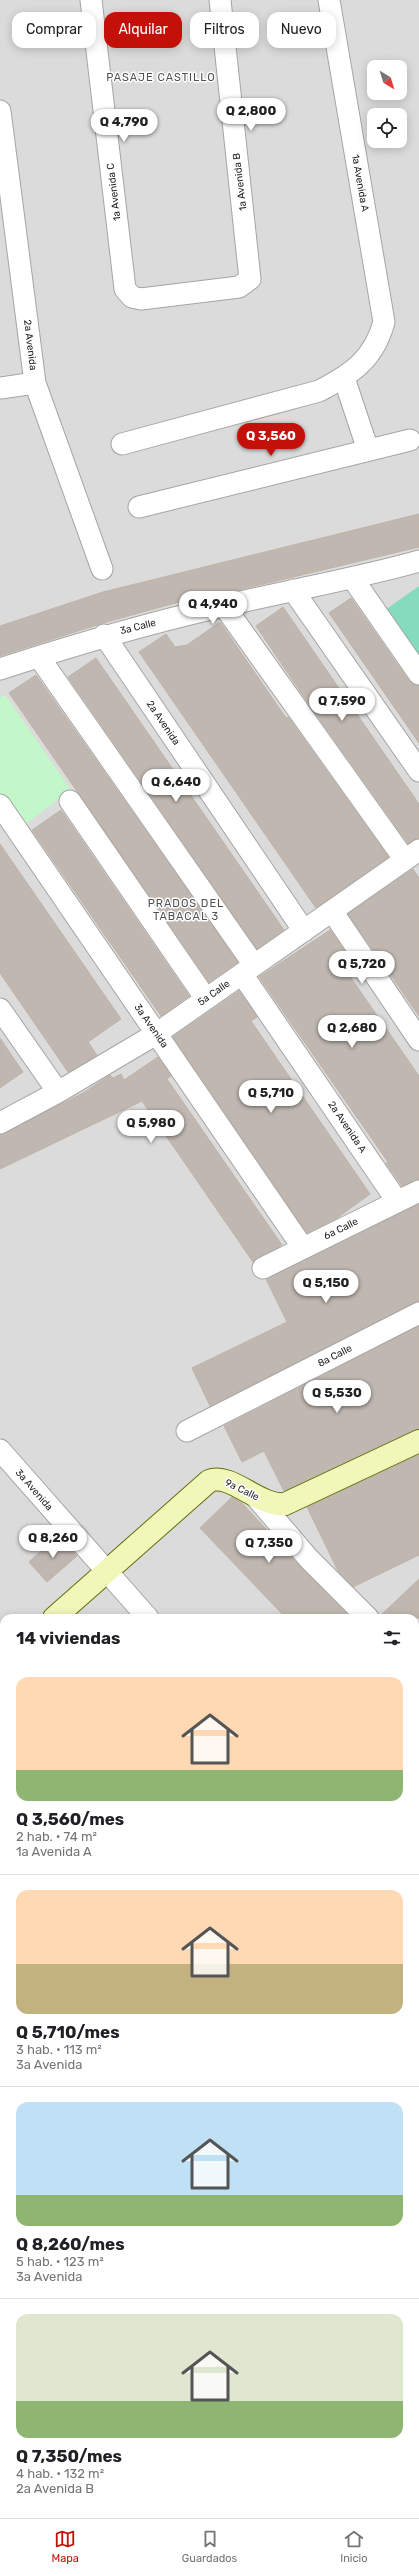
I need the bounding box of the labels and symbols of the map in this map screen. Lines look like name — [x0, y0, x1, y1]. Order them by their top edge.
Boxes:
north arrow — [367, 60, 407, 100]
district label: PASAJE CASTILLO — [106, 71, 216, 84]
pin: Q 2,800 — [214, 98, 288, 132]
pin: Q 4,790 — [87, 109, 161, 143]
street label: 1a Avenida B — [230, 152, 250, 212]
street label: 1a Avenida A — [349, 153, 371, 213]
street label: 1a Avenida C — [104, 162, 124, 222]
street label: 2a Avenida — [21, 319, 39, 371]
pin: Q 3,560 — [234, 423, 308, 457]
pin: Q 4,940 — [176, 591, 250, 625]
street label: 3a Calle — [119, 617, 158, 637]
pin: Q 7,590 — [305, 688, 379, 722]
street label: 2a Avenida — [144, 699, 182, 747]
pin: Q 6,640 — [139, 769, 213, 803]
district label: PRADOS DEL TABACAL 3 — [148, 897, 224, 923]
pin: Q 5,720 — [325, 951, 399, 985]
street label: 5a Calle — [196, 977, 233, 1008]
street label: 3a Avenida — [131, 1002, 171, 1050]
pin: Q 2,680 — [315, 1015, 389, 1049]
pin: Q 5,710 — [234, 1080, 308, 1114]
street label: 2a Avenida A — [325, 1099, 369, 1155]
pin: Q 5,980 — [114, 1110, 188, 1144]
street label: 6a Calle — [322, 1215, 360, 1242]
pin: Q 5,150 — [289, 1270, 363, 1304]
street label: 8a Calle — [316, 1342, 355, 1370]
pin: Q 5,530 — [300, 1380, 374, 1414]
street label: 3a Avenida — [13, 1467, 55, 1513]
street label: 9a Calle — [223, 1477, 261, 1504]
pin: Q 8,260 — [16, 1525, 90, 1559]
pin: Q 7,350 — [232, 1530, 306, 1564]

